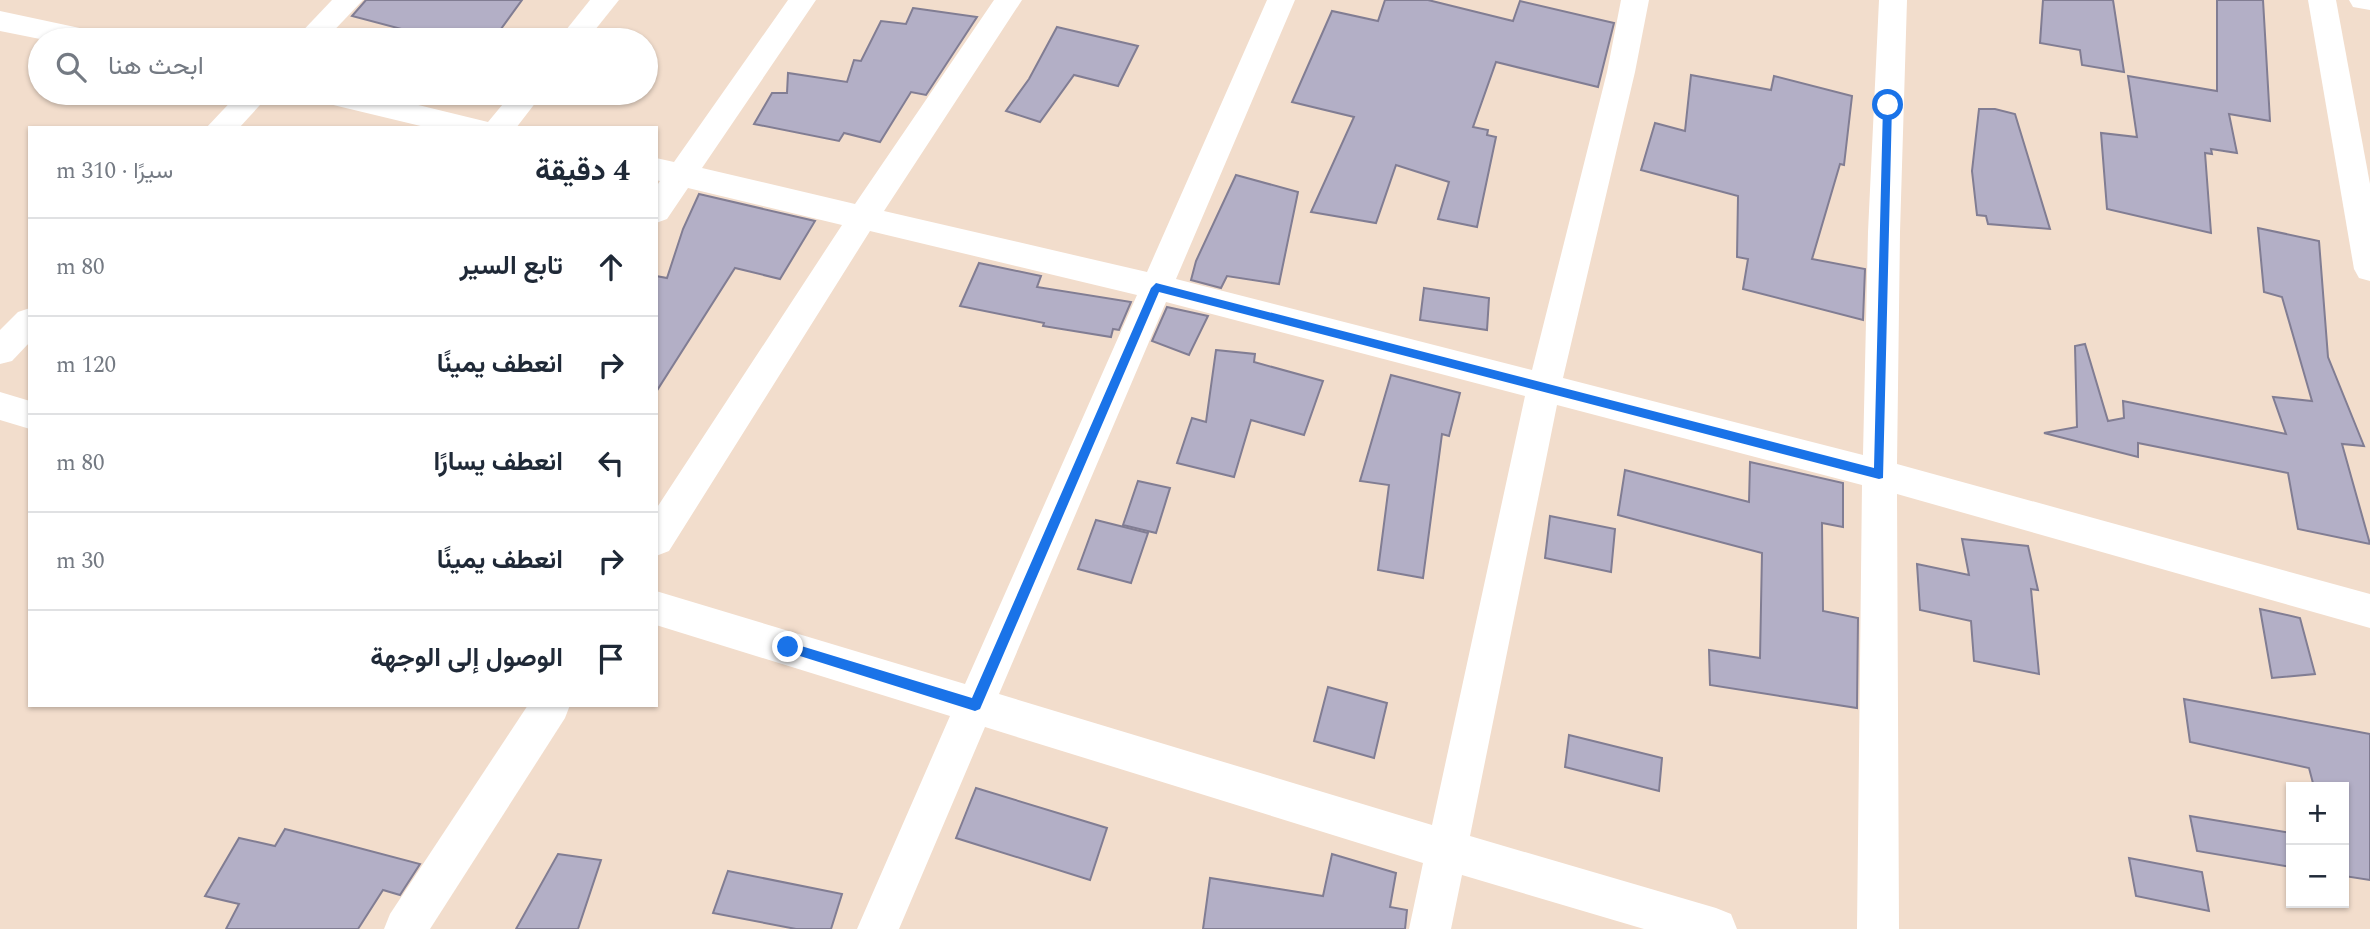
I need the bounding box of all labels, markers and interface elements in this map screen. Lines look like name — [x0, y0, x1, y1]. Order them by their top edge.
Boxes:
search box — [28, 28, 658, 105]
text: ابحث هنا — [108, 46, 204, 86]
icon: search — [52, 48, 90, 86]
route start — [1872, 89, 1903, 120]
text: 4 دقيقة — [535, 148, 630, 194]
text: سيرًا · 310 m — [56, 154, 173, 189]
text: تابع السير — [460, 246, 563, 286]
icon: ahead — [592, 248, 630, 286]
text: 80 m — [56, 250, 105, 285]
text: انعطف يمينًا — [437, 344, 563, 384]
icon: right — [592, 346, 630, 384]
text: 120 m — [56, 348, 116, 383]
text: انعطف يسارًا — [433, 442, 563, 482]
icon: left — [592, 444, 630, 482]
text: 80 m — [56, 446, 105, 481]
text: انعطف يمينًا — [437, 540, 563, 580]
icon: right — [592, 542, 630, 580]
text: 30 m — [56, 544, 105, 579]
route end — [772, 631, 803, 662]
text: الوصول إلى الوجهة — [370, 638, 563, 678]
icon: arrive — [592, 640, 630, 678]
map controls — [2286, 782, 2349, 908]
button: + — [2286, 782, 2349, 845]
button: − — [2286, 845, 2349, 908]

